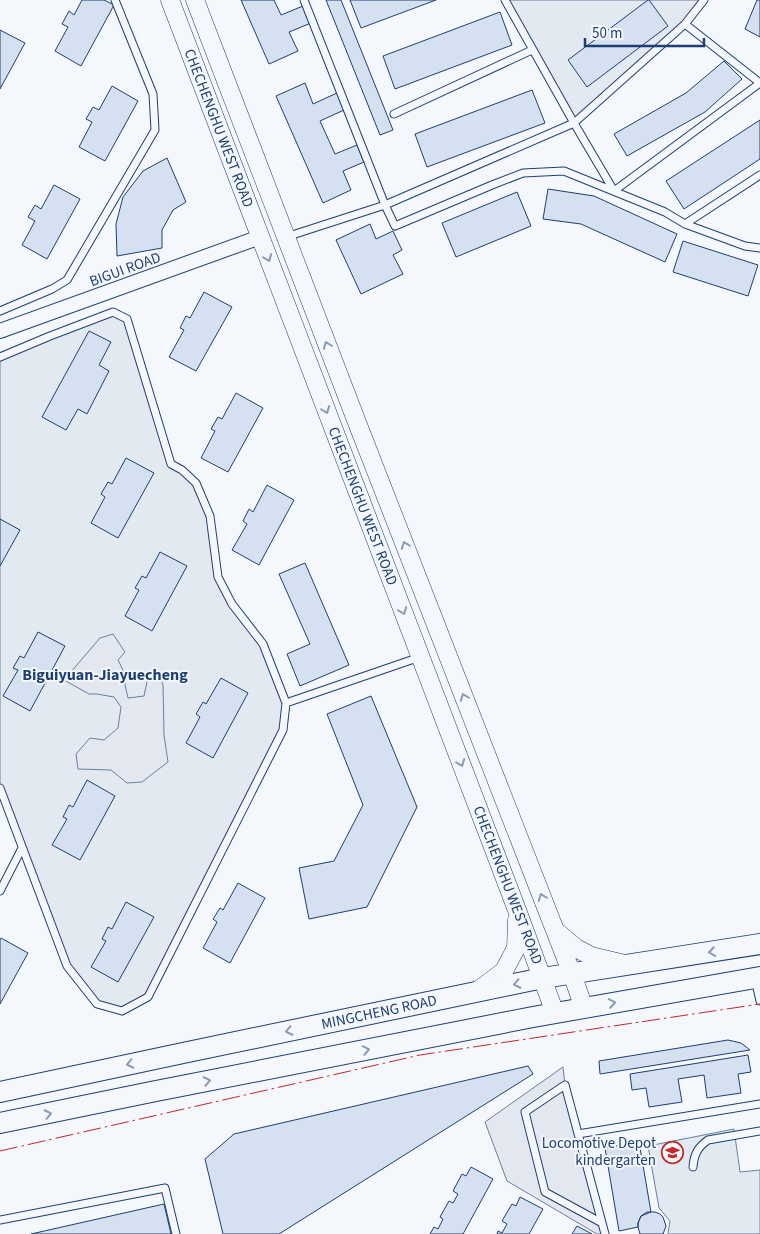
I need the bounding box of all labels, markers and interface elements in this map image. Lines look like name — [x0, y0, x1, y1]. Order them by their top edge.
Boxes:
scale bar — [585, 15, 704, 47]
text: 50 m — [592, 23, 622, 44]
street label: CHECHENGHU WEST ROAD — [179, 46, 258, 210]
street label: BIGUI ROAD — [87, 247, 164, 292]
one-way arrow — [262, 253, 272, 262]
one-way arrow — [322, 341, 333, 350]
one-way arrow — [320, 405, 330, 414]
street label: CHECHENGHU WEST ROAD — [323, 424, 402, 588]
one-way arrow — [400, 542, 410, 550]
one-way arrow — [397, 606, 407, 615]
district label: Biguiyuan-Jiayuecheng — [22, 664, 188, 686]
one-way arrow — [460, 693, 470, 702]
one-way arrow — [455, 758, 465, 766]
street label: CHECHENGHU WEST ROAD — [468, 803, 547, 967]
one-way arrow — [538, 893, 548, 902]
one-way arrow — [707, 946, 716, 956]
one-way arrow — [513, 978, 521, 988]
street label: MINGCHENG ROAD — [319, 990, 439, 1035]
one-way arrow — [608, 999, 616, 1009]
one-way arrow — [285, 1025, 294, 1036]
one-way arrow — [362, 1045, 371, 1056]
one-way arrow — [126, 1058, 135, 1069]
one-way arrow — [203, 1076, 211, 1087]
one-way arrow — [43, 1109, 52, 1119]
place label: Locomotive Depot kindergarten — [542, 1133, 656, 1171]
school or university icon: Locomotive Depot kindergarten — [660, 1140, 684, 1164]

